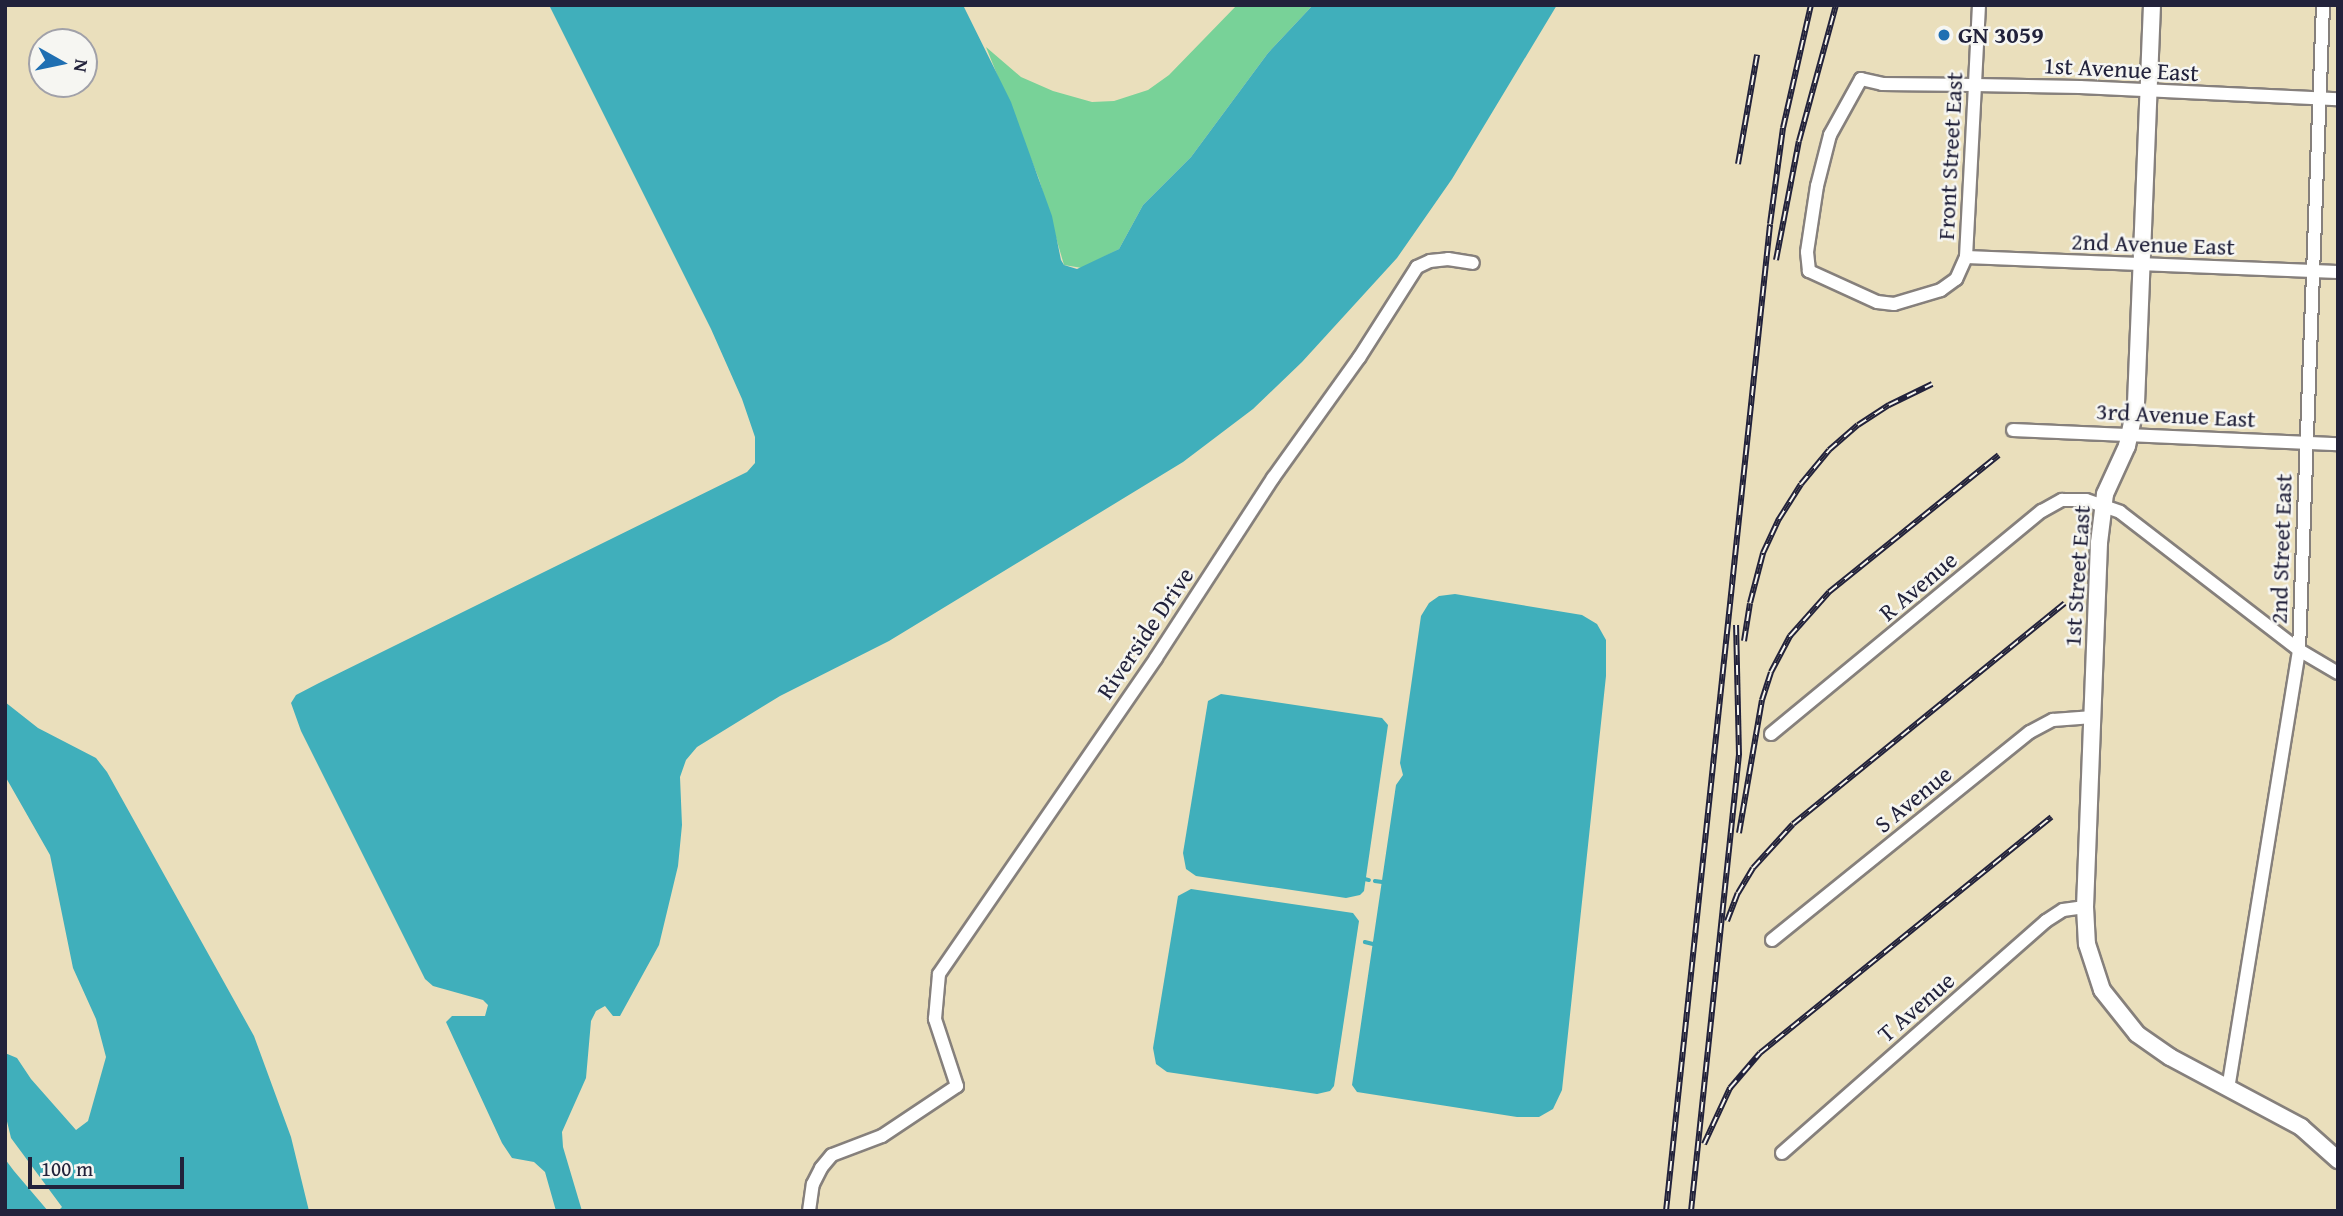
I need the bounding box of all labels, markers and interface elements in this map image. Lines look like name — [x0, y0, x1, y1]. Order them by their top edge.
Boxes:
place label: GN 3059 — [1958, 21, 2044, 49]
marker: GN 3059 — [1936, 27, 1952, 43]
north arrow — [28, 28, 98, 98]
street label: 1st Avenue East — [2043, 51, 2199, 87]
text: N — [67, 58, 97, 74]
street label: Front Street East — [1931, 71, 1969, 241]
street label: 2nd Avenue East — [2071, 227, 2235, 261]
street label: 3rd Avenue East — [2095, 396, 2257, 434]
street label: 2nd Street East — [2264, 473, 2298, 625]
street label: 1st Street East — [2058, 504, 2096, 648]
street label: R Avenue — [1873, 545, 1963, 627]
street label: Riverside Drive — [1090, 562, 1200, 704]
street label: S Avenue — [1869, 759, 1957, 839]
street label: T Avenue — [1872, 966, 1960, 1048]
scale bar — [32, 1142, 187, 1186]
text: 100 m — [41, 1153, 93, 1184]

